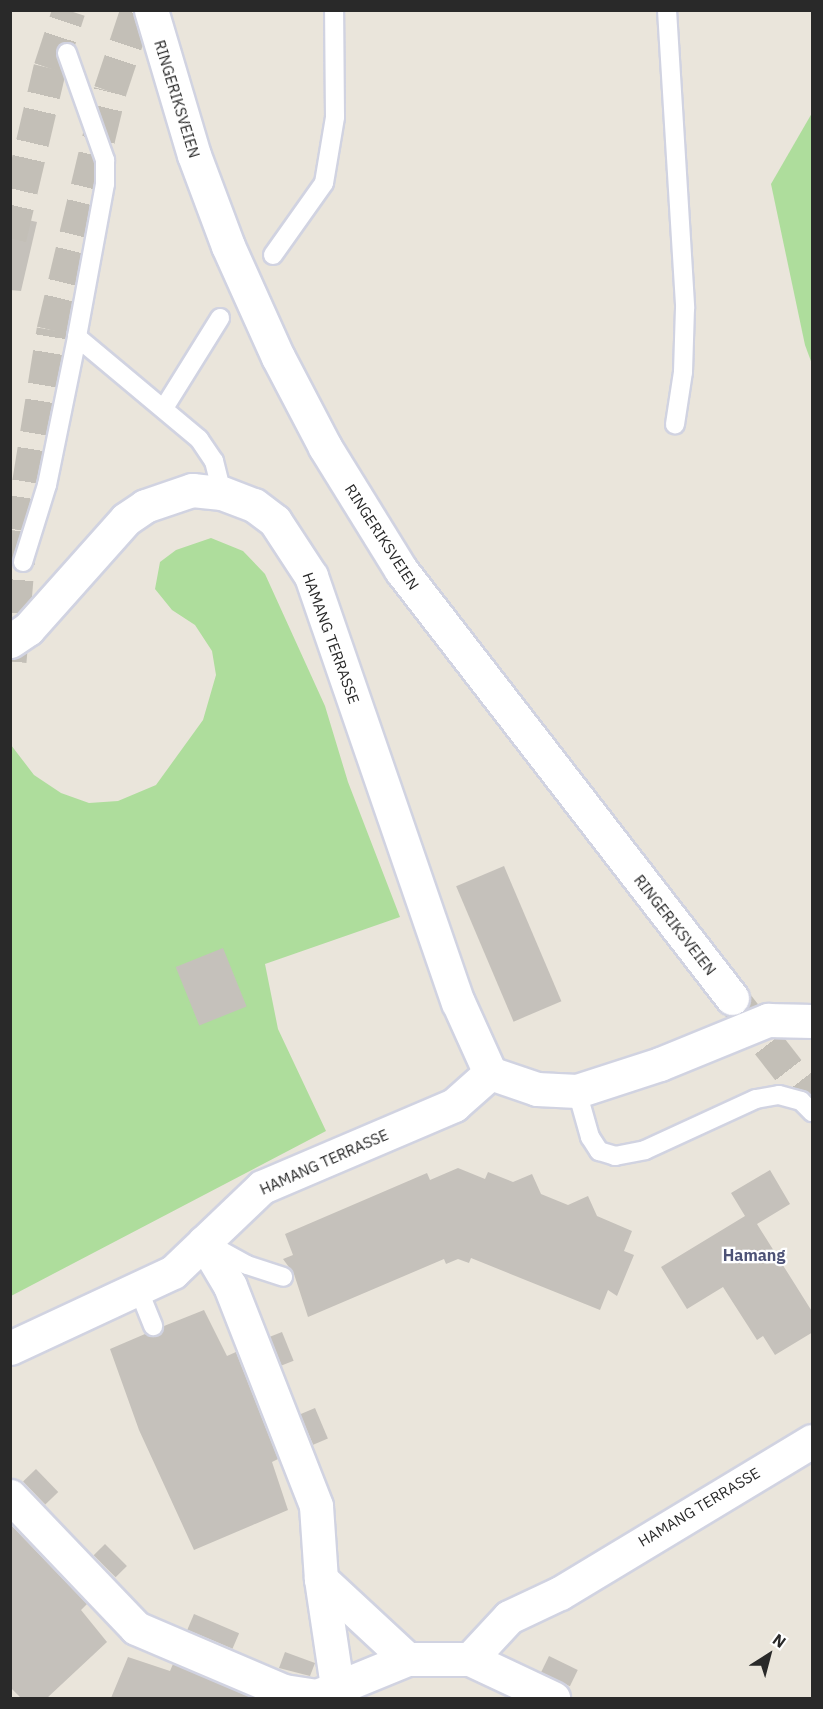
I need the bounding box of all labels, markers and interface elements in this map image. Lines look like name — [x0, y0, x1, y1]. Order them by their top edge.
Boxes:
street label: RINGERIKSVEIEN — [151, 38, 203, 160]
street label: RINGERIKSVEIEN — [341, 481, 423, 593]
street label: HAMANG TERRASSE — [299, 570, 363, 706]
street label: RINGERIKSVEIEN — [630, 871, 720, 979]
street label: HAMANG TERRASSE — [257, 1126, 391, 1198]
district label: Hamang — [723, 1245, 785, 1265]
street label: HAMANG TERRASSE — [635, 1464, 763, 1550]
north arrow — [739, 1625, 799, 1685]
text: N — [769, 1629, 790, 1652]

